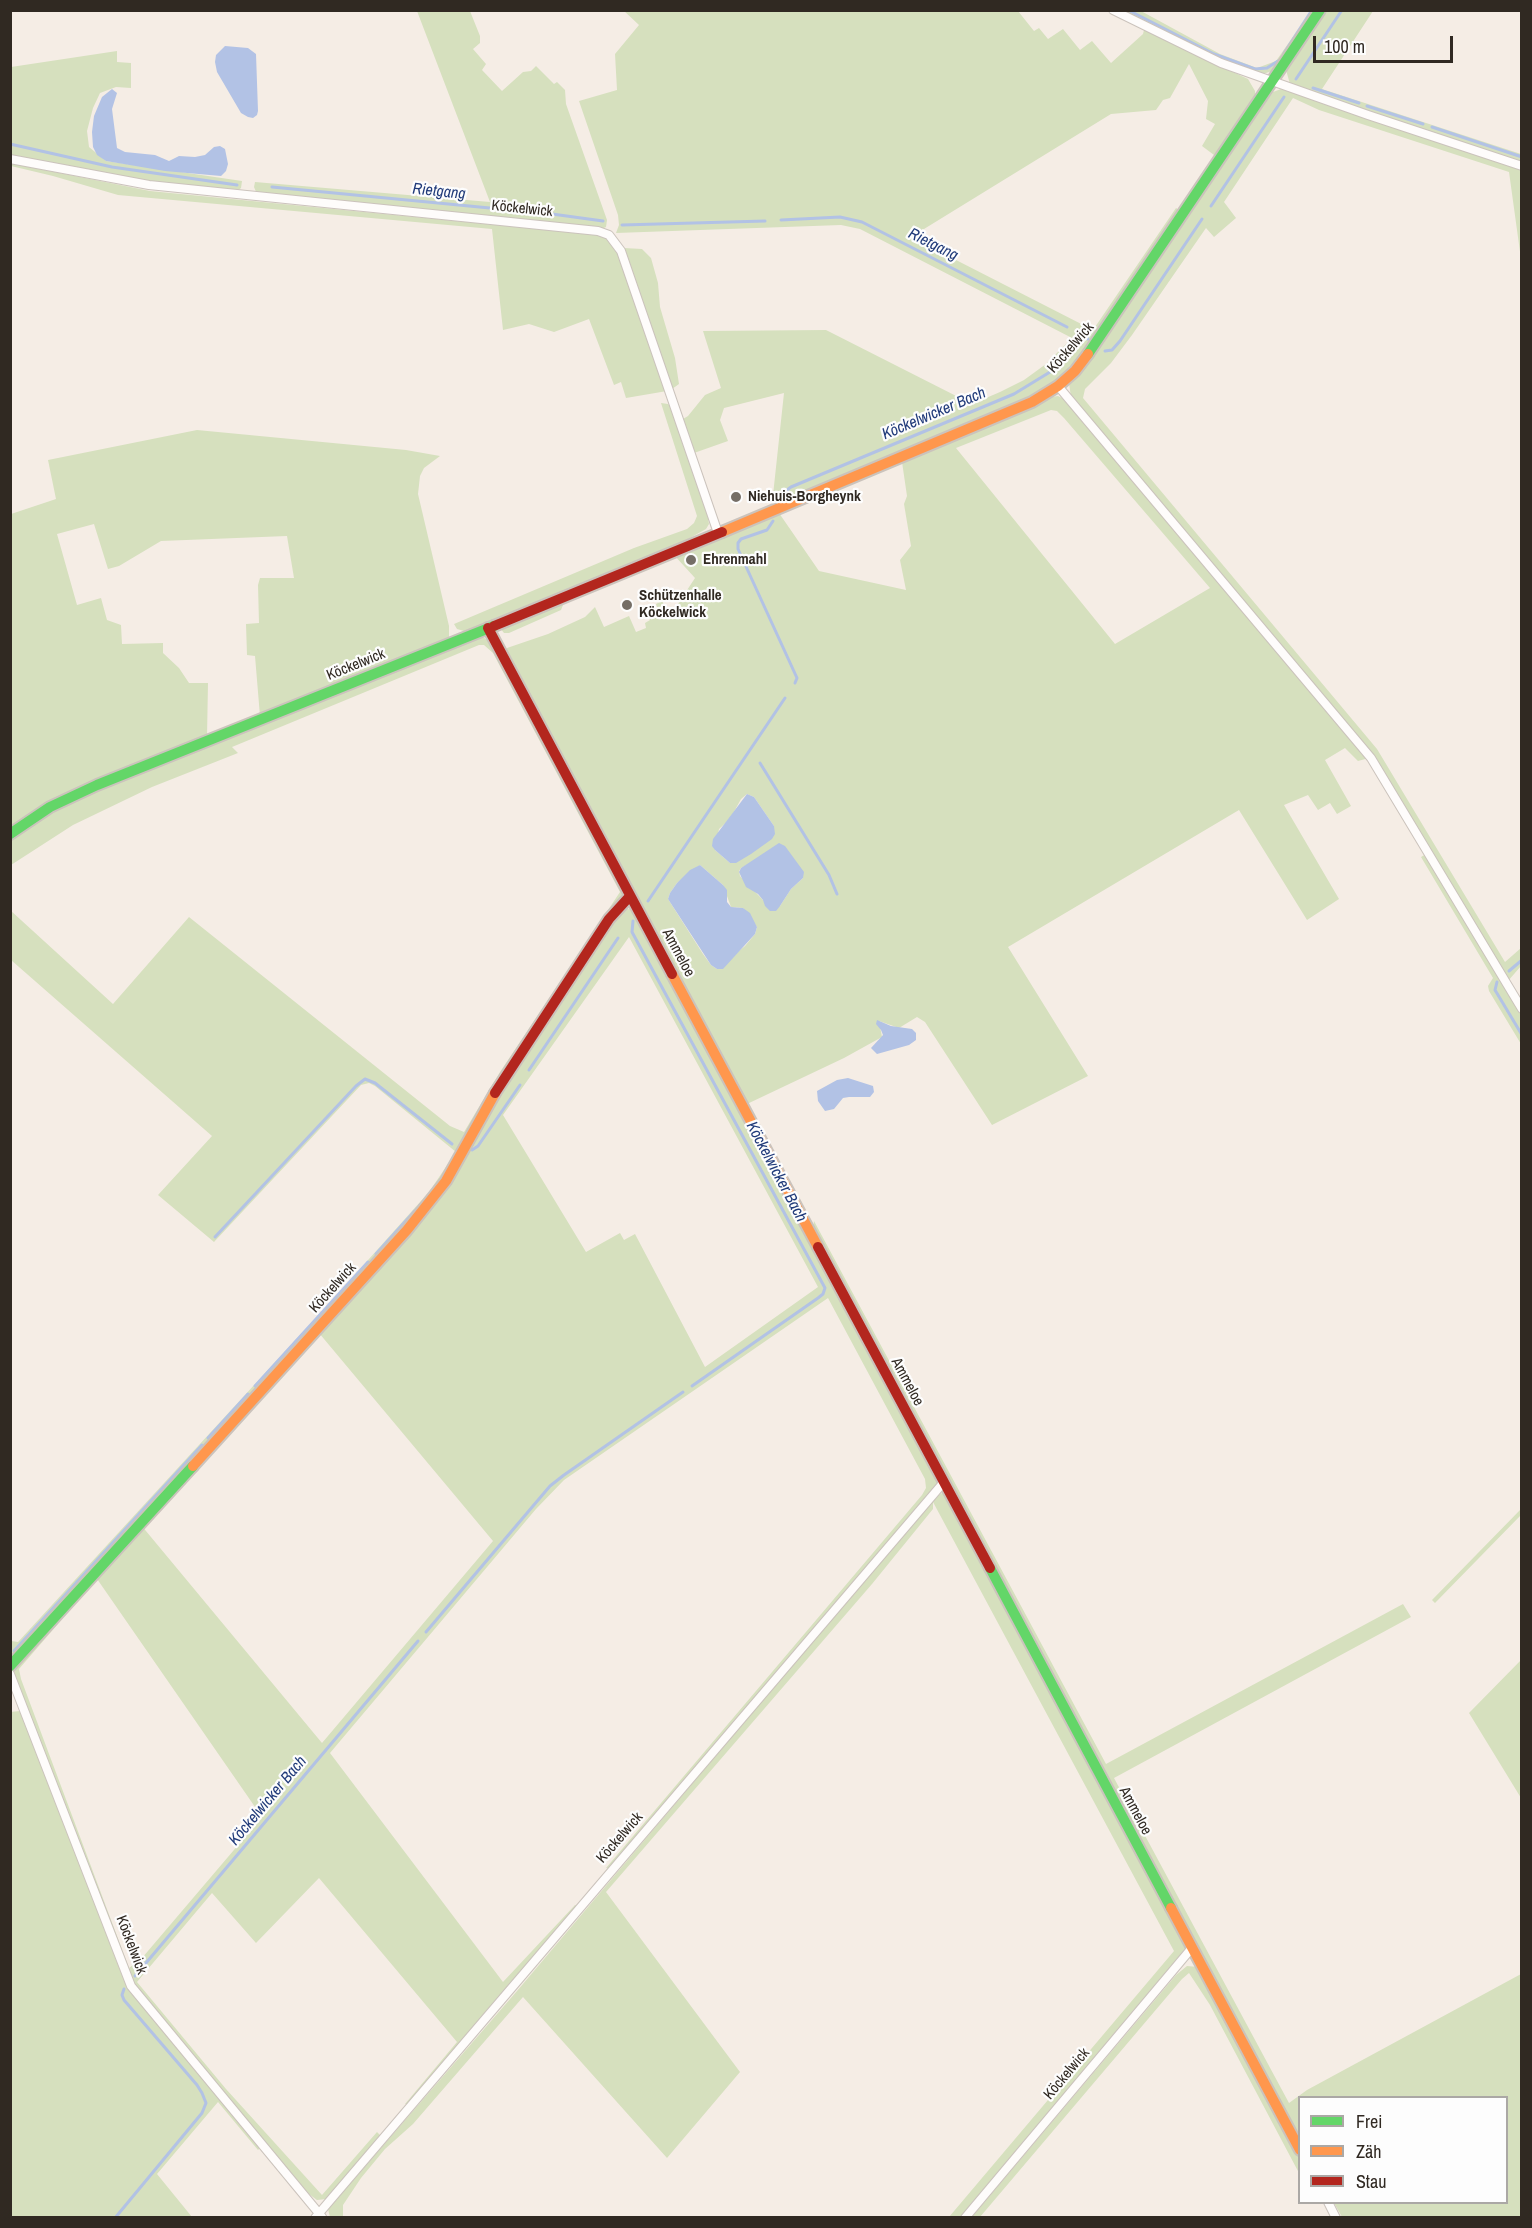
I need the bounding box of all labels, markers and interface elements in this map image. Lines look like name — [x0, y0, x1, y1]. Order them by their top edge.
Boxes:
scale bar — [1316, 24, 1456, 62]
text: 100 m — [1324, 34, 1365, 59]
water label: Rietgang — [412, 180, 466, 204]
street label: Köckelwick — [490, 197, 554, 221]
water label: Rietgang — [905, 224, 961, 266]
street label: Köckelwick — [1044, 319, 1098, 377]
water label: Köckelwicker Bach — [879, 384, 989, 444]
place label: Niehuis-Borgheynk — [748, 488, 861, 506]
marker: Niehuis-Borgheynk — [729, 490, 743, 504]
place label: Ehrenmahl — [703, 551, 767, 569]
marker: Ehrenmahl — [684, 553, 698, 567]
place label: Schützenhalle Köckelwick — [639, 587, 722, 622]
marker: Schützenhalle Köckelwick — [620, 598, 634, 612]
street label: Köckelwick — [324, 645, 388, 685]
street label: Ammeloe — [658, 926, 698, 980]
water label: Köckelwicker Bach — [742, 1119, 810, 1225]
street label: Köckelwick — [306, 1259, 360, 1317]
street label: Ammeloe — [887, 1355, 927, 1409]
water label: Köckelwicker Bach — [225, 1752, 311, 1850]
street label: Ammeloe — [1115, 1784, 1155, 1838]
street label: Köckelwick — [593, 1809, 647, 1867]
street label: Köckelwick — [112, 1913, 150, 1977]
street label: Köckelwick — [1040, 2045, 1094, 2103]
legend — [1298, 2096, 1508, 2204]
text: Frei — [1356, 2109, 1382, 2134]
text: Zäh — [1356, 2139, 1381, 2164]
text: Stau — [1356, 2169, 1386, 2194]

